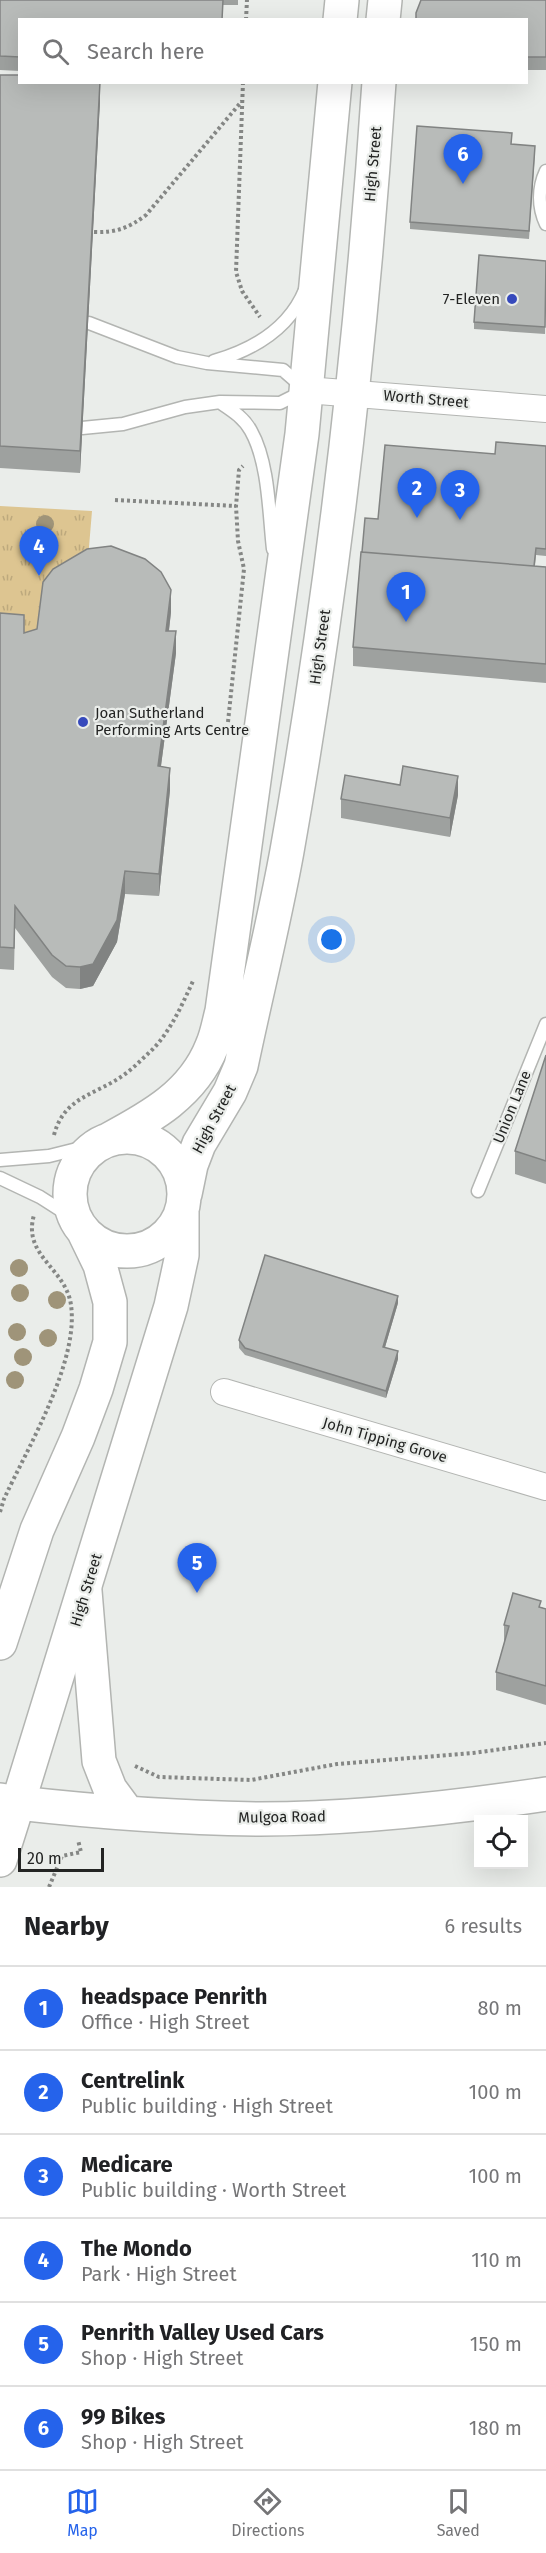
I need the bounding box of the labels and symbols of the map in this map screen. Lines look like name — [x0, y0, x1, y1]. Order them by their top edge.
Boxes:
street label: High Street — [361, 125, 385, 202]
pin: 6 — [444, 134, 482, 184]
place label: 7-Eleven — [443, 290, 500, 308]
marker: 7-Eleven — [505, 292, 519, 306]
street label: Worth Street — [383, 386, 470, 412]
pin: 2 — [398, 468, 436, 518]
pin: 3 — [440, 470, 480, 520]
pin: 4 — [20, 526, 58, 576]
pin: 1 — [386, 572, 426, 622]
street label: High Street — [306, 608, 334, 686]
place label: Joan Sutherland Performing Arts Centre — [95, 704, 249, 739]
marker: Joan Sutherland Performing Arts Centre — [76, 715, 90, 729]
your location — [317, 925, 346, 954]
street label: Union Lane — [489, 1068, 535, 1146]
street label: High Street — [188, 1081, 240, 1157]
street label: John Tipping Grove — [321, 1414, 449, 1466]
pin: 5 — [178, 1544, 216, 1593]
street label: High Street — [66, 1551, 106, 1629]
street label: Mulgoa Road — [238, 1807, 326, 1827]
scale bar — [18, 1845, 104, 1872]

